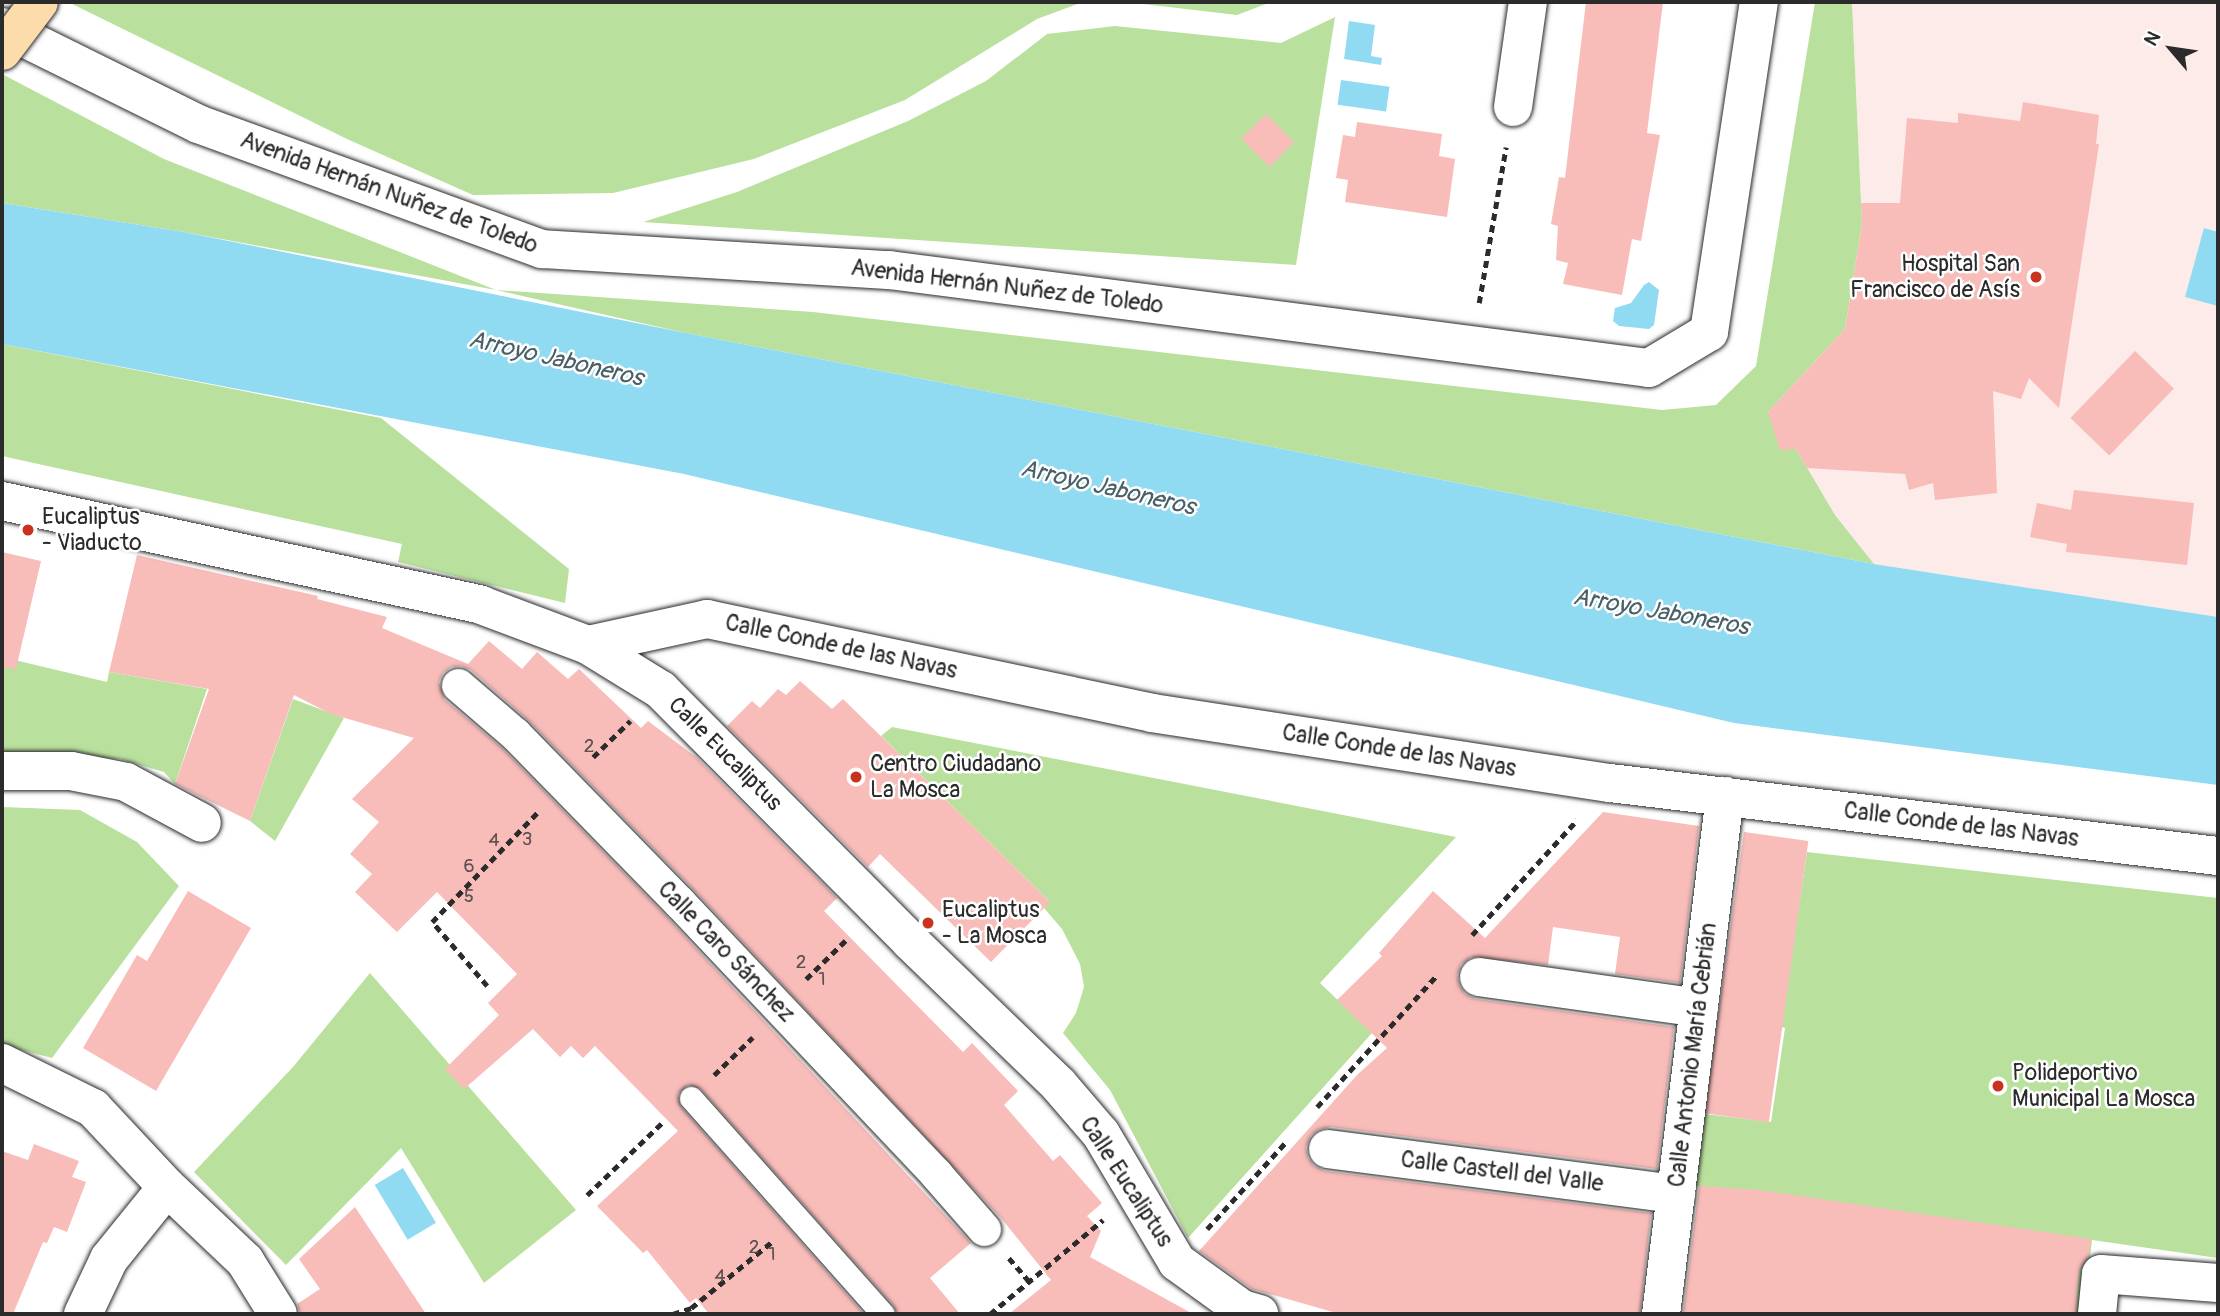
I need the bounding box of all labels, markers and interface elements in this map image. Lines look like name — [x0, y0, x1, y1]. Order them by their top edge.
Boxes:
north arrow — [2136, 14, 2206, 84]
text: N — [2139, 27, 2166, 50]
street label: Avenida Hernán Nuñez de Toledo — [237, 126, 541, 260]
place label: Hospital San Francisco de Asís — [1850, 250, 2020, 304]
street label: Avenida Hernán Nuñez de Toledo — [849, 254, 1165, 320]
marker: Hospital San Francisco de Asís — [2026, 267, 2046, 287]
water label: Arroyo Jaboneros — [466, 325, 646, 393]
water label: Arroyo Jaboneros — [1018, 454, 1198, 522]
place label: Eucaliptus - Viaducto — [42, 503, 141, 557]
marker: Eucaliptus - Viaducto — [20, 522, 36, 538]
water label: Arroyo Jaboneros — [1571, 582, 1751, 642]
street label: Calle Conde de las Navas — [723, 609, 959, 685]
street label: Calle Eucaliptus — [662, 691, 788, 817]
street label: Calle Conde de las Navas — [1280, 719, 1518, 783]
house number: 2 — [584, 736, 594, 758]
place label: Centro Ciudadano La Mosca — [870, 750, 1041, 804]
marker: Centro Ciudadano La Mosca — [848, 769, 864, 785]
street label: Calle Conde de las Navas — [1842, 797, 2080, 853]
house number: 3 — [522, 829, 532, 851]
house number: 4 — [488, 830, 500, 852]
house number: 6 — [463, 856, 475, 878]
street label: Calle Caro Sánchez — [652, 876, 800, 1028]
house number: 5 — [464, 886, 474, 908]
place label: Eucaliptus - La Mosca — [942, 896, 1047, 950]
marker: Eucaliptus - La Mosca — [920, 915, 936, 931]
street label: Calle Antonio María Cebrián — [1663, 921, 1723, 1189]
house number: 2 — [796, 952, 806, 974]
house number: 1 — [818, 969, 826, 991]
place label: Polideportivo Municipal La Mosca — [2012, 1059, 2195, 1113]
marker: Polideportivo Municipal La Mosca — [1990, 1078, 2006, 1094]
street label: Calle Eucaliptus — [1074, 1112, 1178, 1252]
street label: Calle Castell del Valle — [1399, 1146, 1605, 1198]
house number: 2 — [749, 1237, 759, 1259]
house number: 1 — [768, 1244, 776, 1266]
house number: 4 — [714, 1266, 726, 1288]

